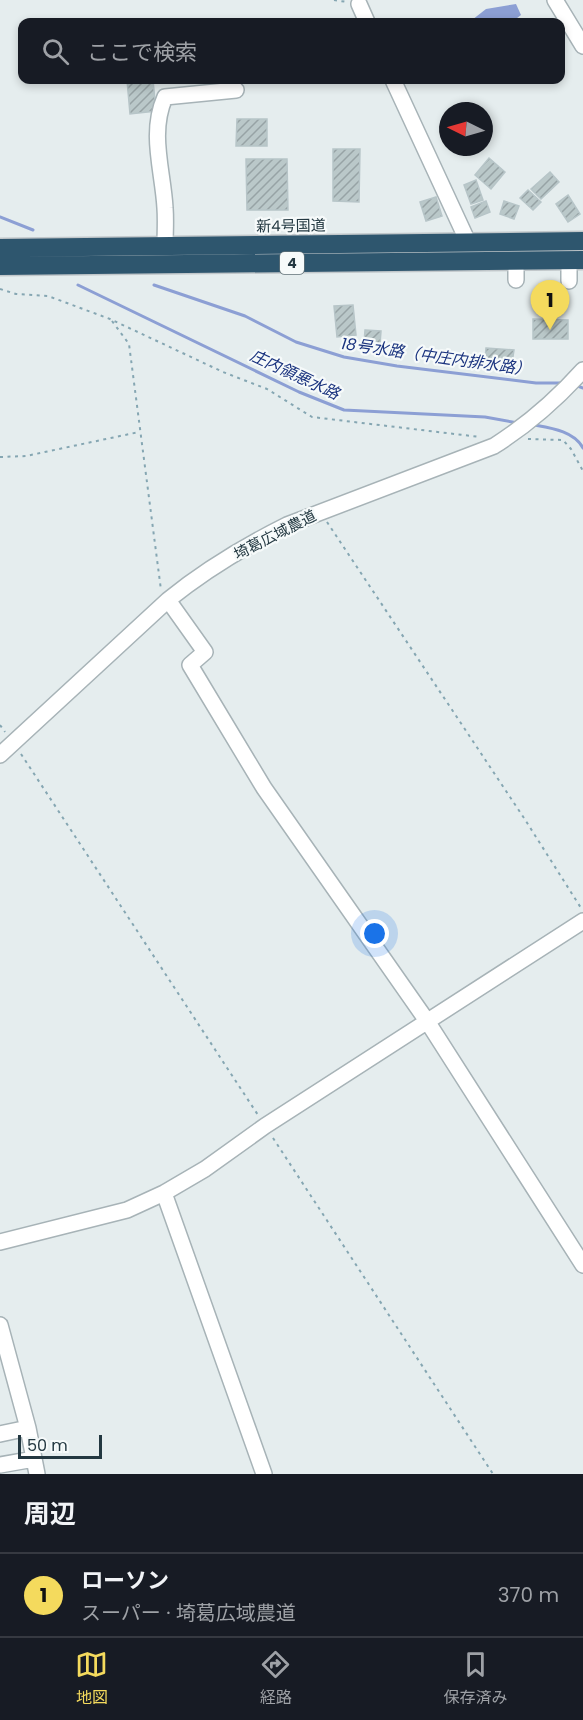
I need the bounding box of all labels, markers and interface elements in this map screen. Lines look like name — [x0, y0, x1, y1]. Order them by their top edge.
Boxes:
search box — [18, 18, 565, 84]
icon: search — [39, 35, 72, 68]
text: ここで検索 — [87, 37, 197, 68]
north arrow — [439, 102, 493, 156]
street label: 新4号国道 — [256, 214, 326, 237]
road number: 4 — [280, 252, 304, 274]
pin: 1 — [530, 280, 570, 330]
water label: 18号水路（中庄内排水路） — [340, 332, 532, 381]
water label: 庄内領悪水路 — [246, 344, 345, 406]
street label: 埼葛広域農道 — [230, 505, 320, 564]
your location — [360, 919, 389, 948]
scale bar — [18, 1432, 102, 1460]
text: 50 m — [27, 1434, 68, 1457]
text: 周辺 — [24, 1496, 76, 1532]
text: ローソン — [81, 1565, 169, 1596]
text: 1 — [40, 1581, 47, 1609]
text: 370 m — [498, 1581, 559, 1609]
text: スーパー · 埼葛広域農道 — [81, 1599, 296, 1627]
tab: 地図 — [75, 1648, 108, 1710]
tab: 経路 — [259, 1648, 292, 1710]
tab: 保存済み — [443, 1648, 507, 1710]

